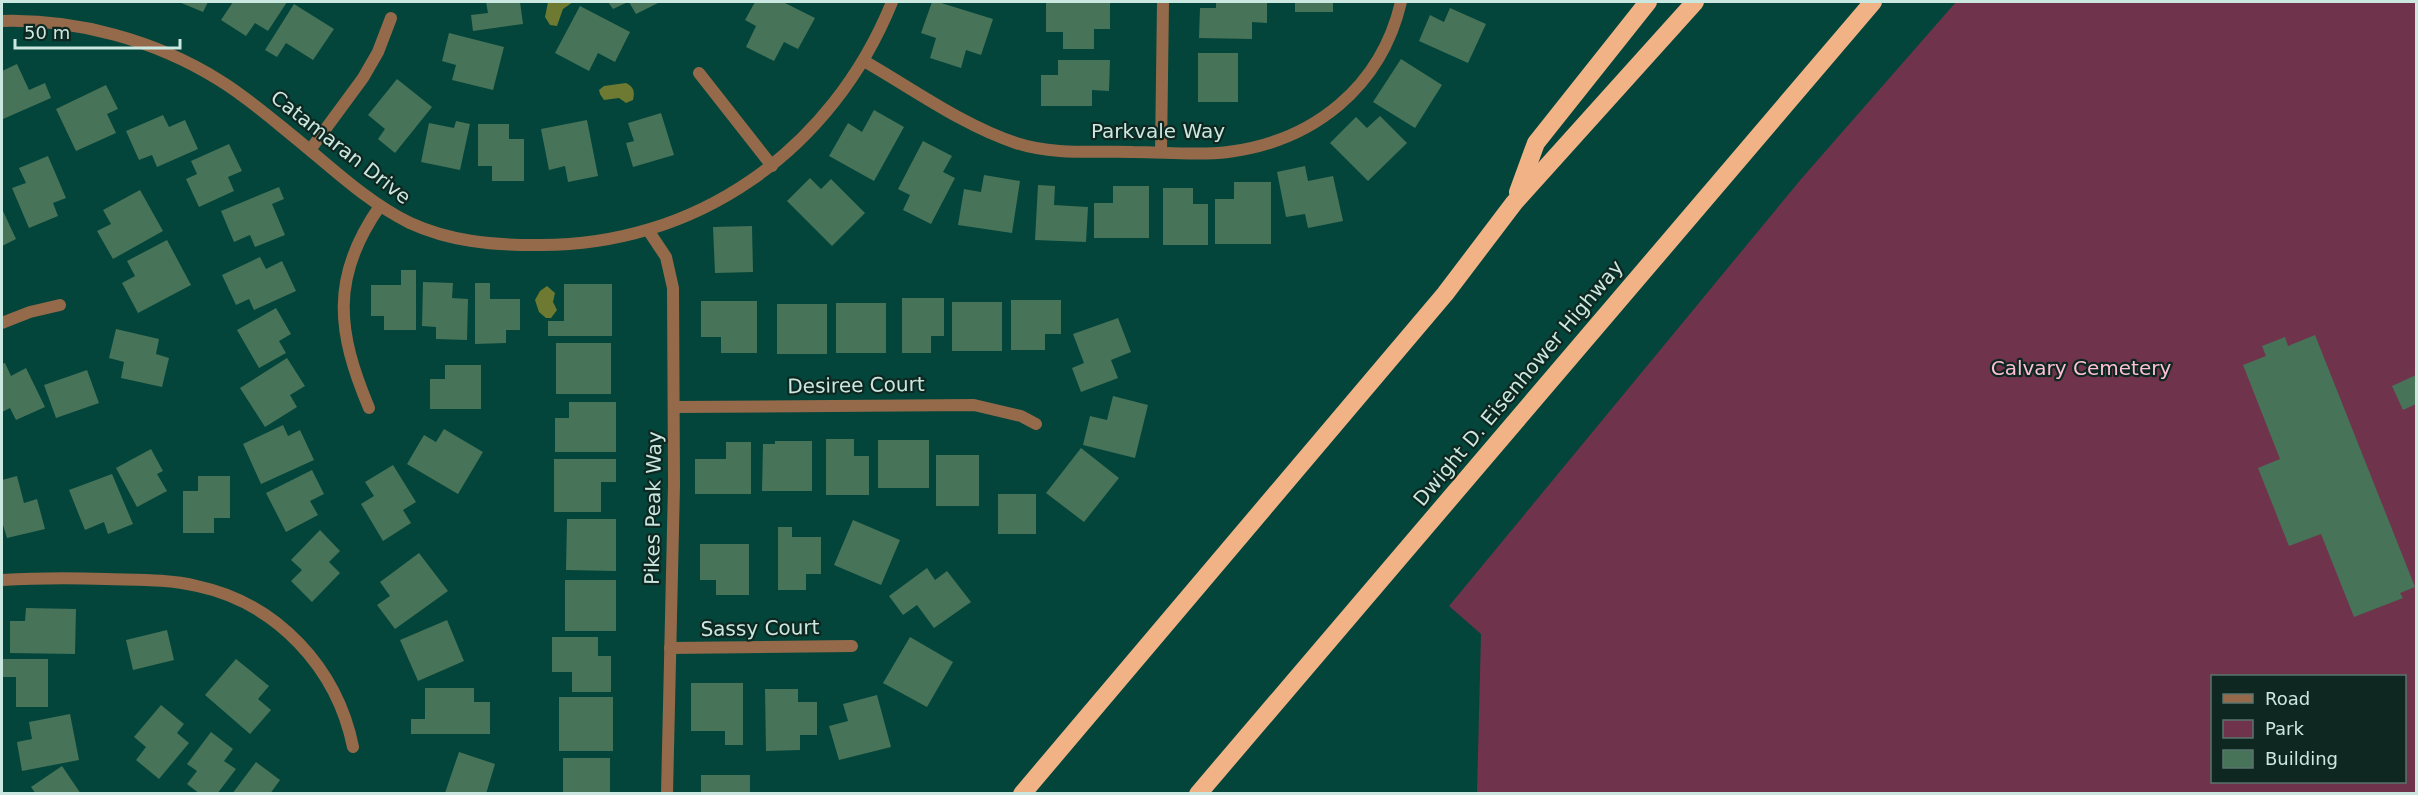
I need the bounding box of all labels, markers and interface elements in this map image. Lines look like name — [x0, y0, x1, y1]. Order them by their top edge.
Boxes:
scale bar — [15, 12, 180, 50]
text: 50 m — [24, 22, 70, 43]
street label: Catamaran Drive — [266, 85, 416, 209]
street label: Parkvale Way — [1091, 119, 1225, 143]
street label: Dwight D. Eisenhower Highway — [1408, 255, 1628, 511]
park label: Calvary Cemetery — [1991, 356, 2171, 380]
street label: Desiree Court — [787, 372, 925, 398]
street label: Pikes Peak Way — [640, 431, 666, 585]
street label: Sassy Court — [700, 615, 820, 641]
legend — [2211, 675, 2406, 783]
text: Road — [2265, 688, 2310, 709]
text: Park — [2265, 718, 2304, 739]
text: Building — [2265, 748, 2338, 769]

